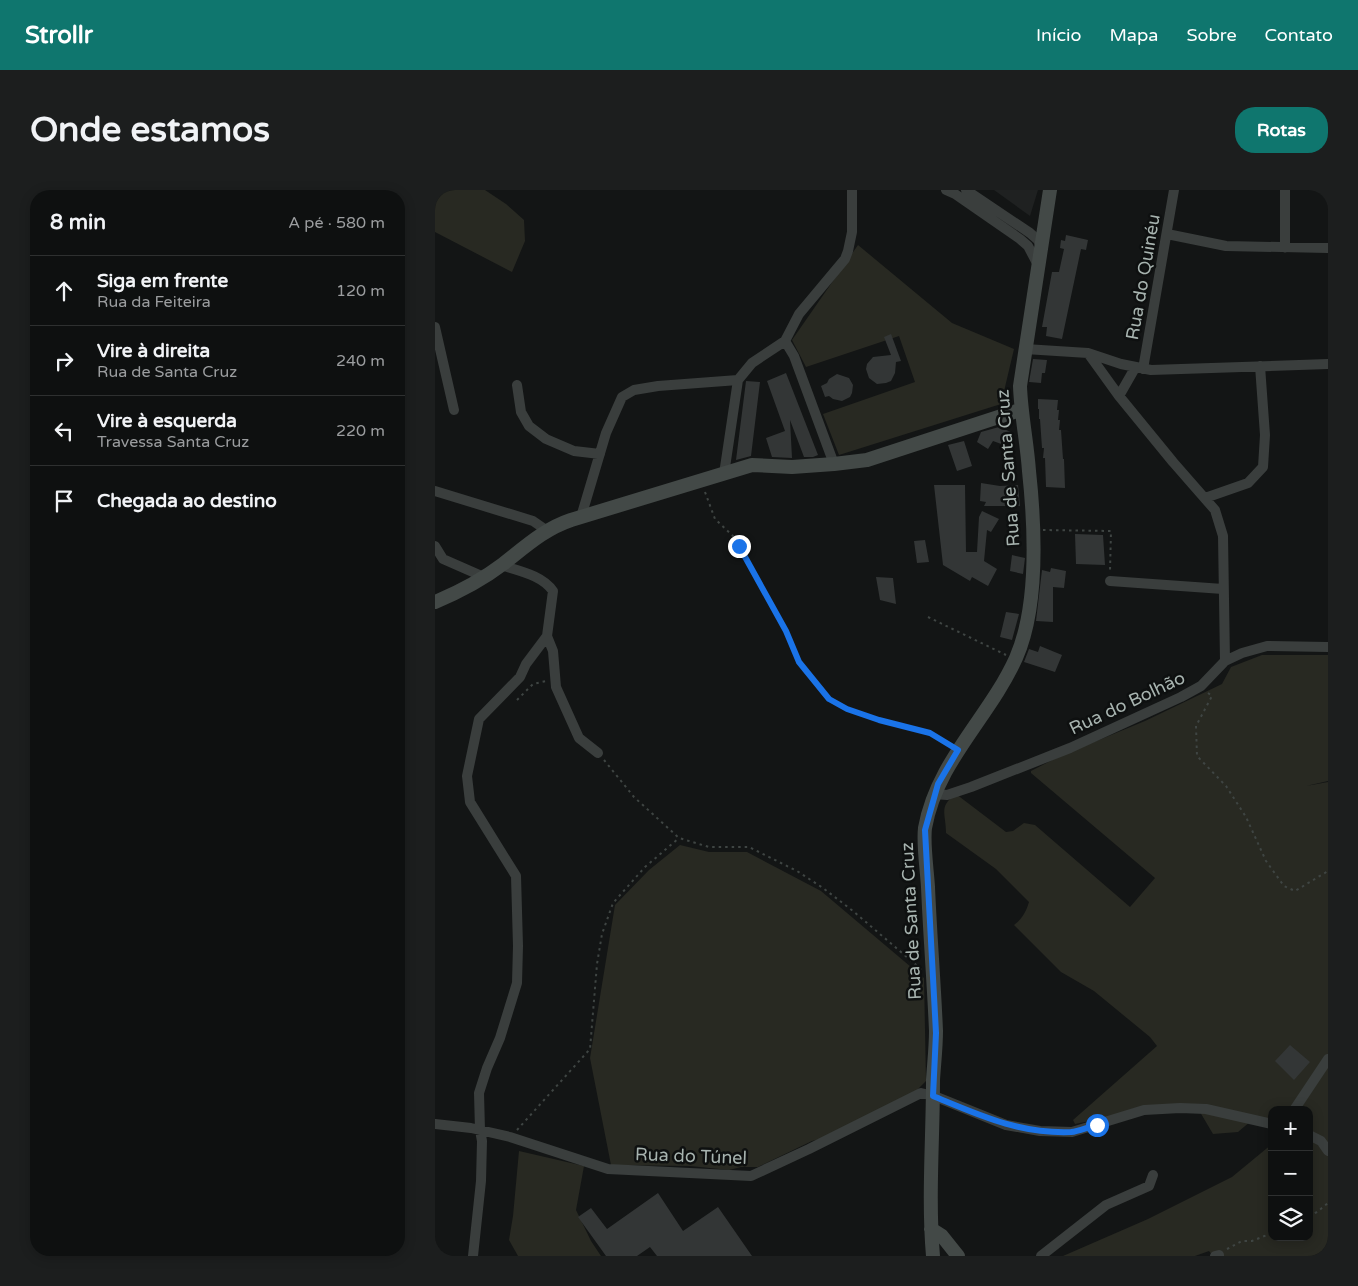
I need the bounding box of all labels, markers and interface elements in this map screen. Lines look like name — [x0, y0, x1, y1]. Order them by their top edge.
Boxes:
text: Strollr — [25, 21, 93, 50]
text: Início — [1036, 24, 1081, 46]
text: Mapa — [1109, 24, 1158, 46]
text: Sobre — [1186, 24, 1237, 46]
text: Contato — [1265, 24, 1333, 46]
button: Rotas — [1235, 107, 1328, 153]
text: Onde estamos — [30, 109, 270, 151]
text: 8 min — [50, 210, 106, 235]
street label: Rua do Quinéu — [1121, 212, 1165, 342]
text: A pé · 580 m — [288, 213, 385, 233]
text: Siga em frente — [97, 270, 228, 292]
icon: ahead — [50, 277, 78, 305]
text: 120 m — [336, 281, 385, 301]
text: Rua da Feiteira — [97, 292, 211, 312]
text: Vire à direita — [97, 340, 210, 362]
icon: right — [50, 347, 78, 375]
text: 240 m — [336, 351, 385, 371]
text: Rua de Santa Cruz — [97, 362, 237, 382]
street label: Rua de Santa Cruz — [992, 389, 1024, 547]
text: Vire à esquerda — [97, 410, 237, 432]
icon: left — [50, 417, 78, 445]
text: 220 m — [336, 421, 385, 441]
text: Travessa Santa Cruz — [97, 432, 249, 452]
icon: arrive — [50, 487, 78, 515]
text: Chegada ao destino — [97, 490, 277, 512]
route end — [728, 535, 751, 558]
street label: Rua do Bolhão — [1066, 667, 1189, 739]
street label: Rua de Santa Cruz — [896, 842, 926, 1000]
map controls — [1268, 1106, 1313, 1241]
button: + — [1268, 1106, 1313, 1151]
route start — [1086, 1114, 1109, 1137]
street label: Rua do Túnel — [635, 1143, 747, 1169]
button: − — [1268, 1151, 1313, 1196]
button: layers — [1268, 1196, 1313, 1241]

